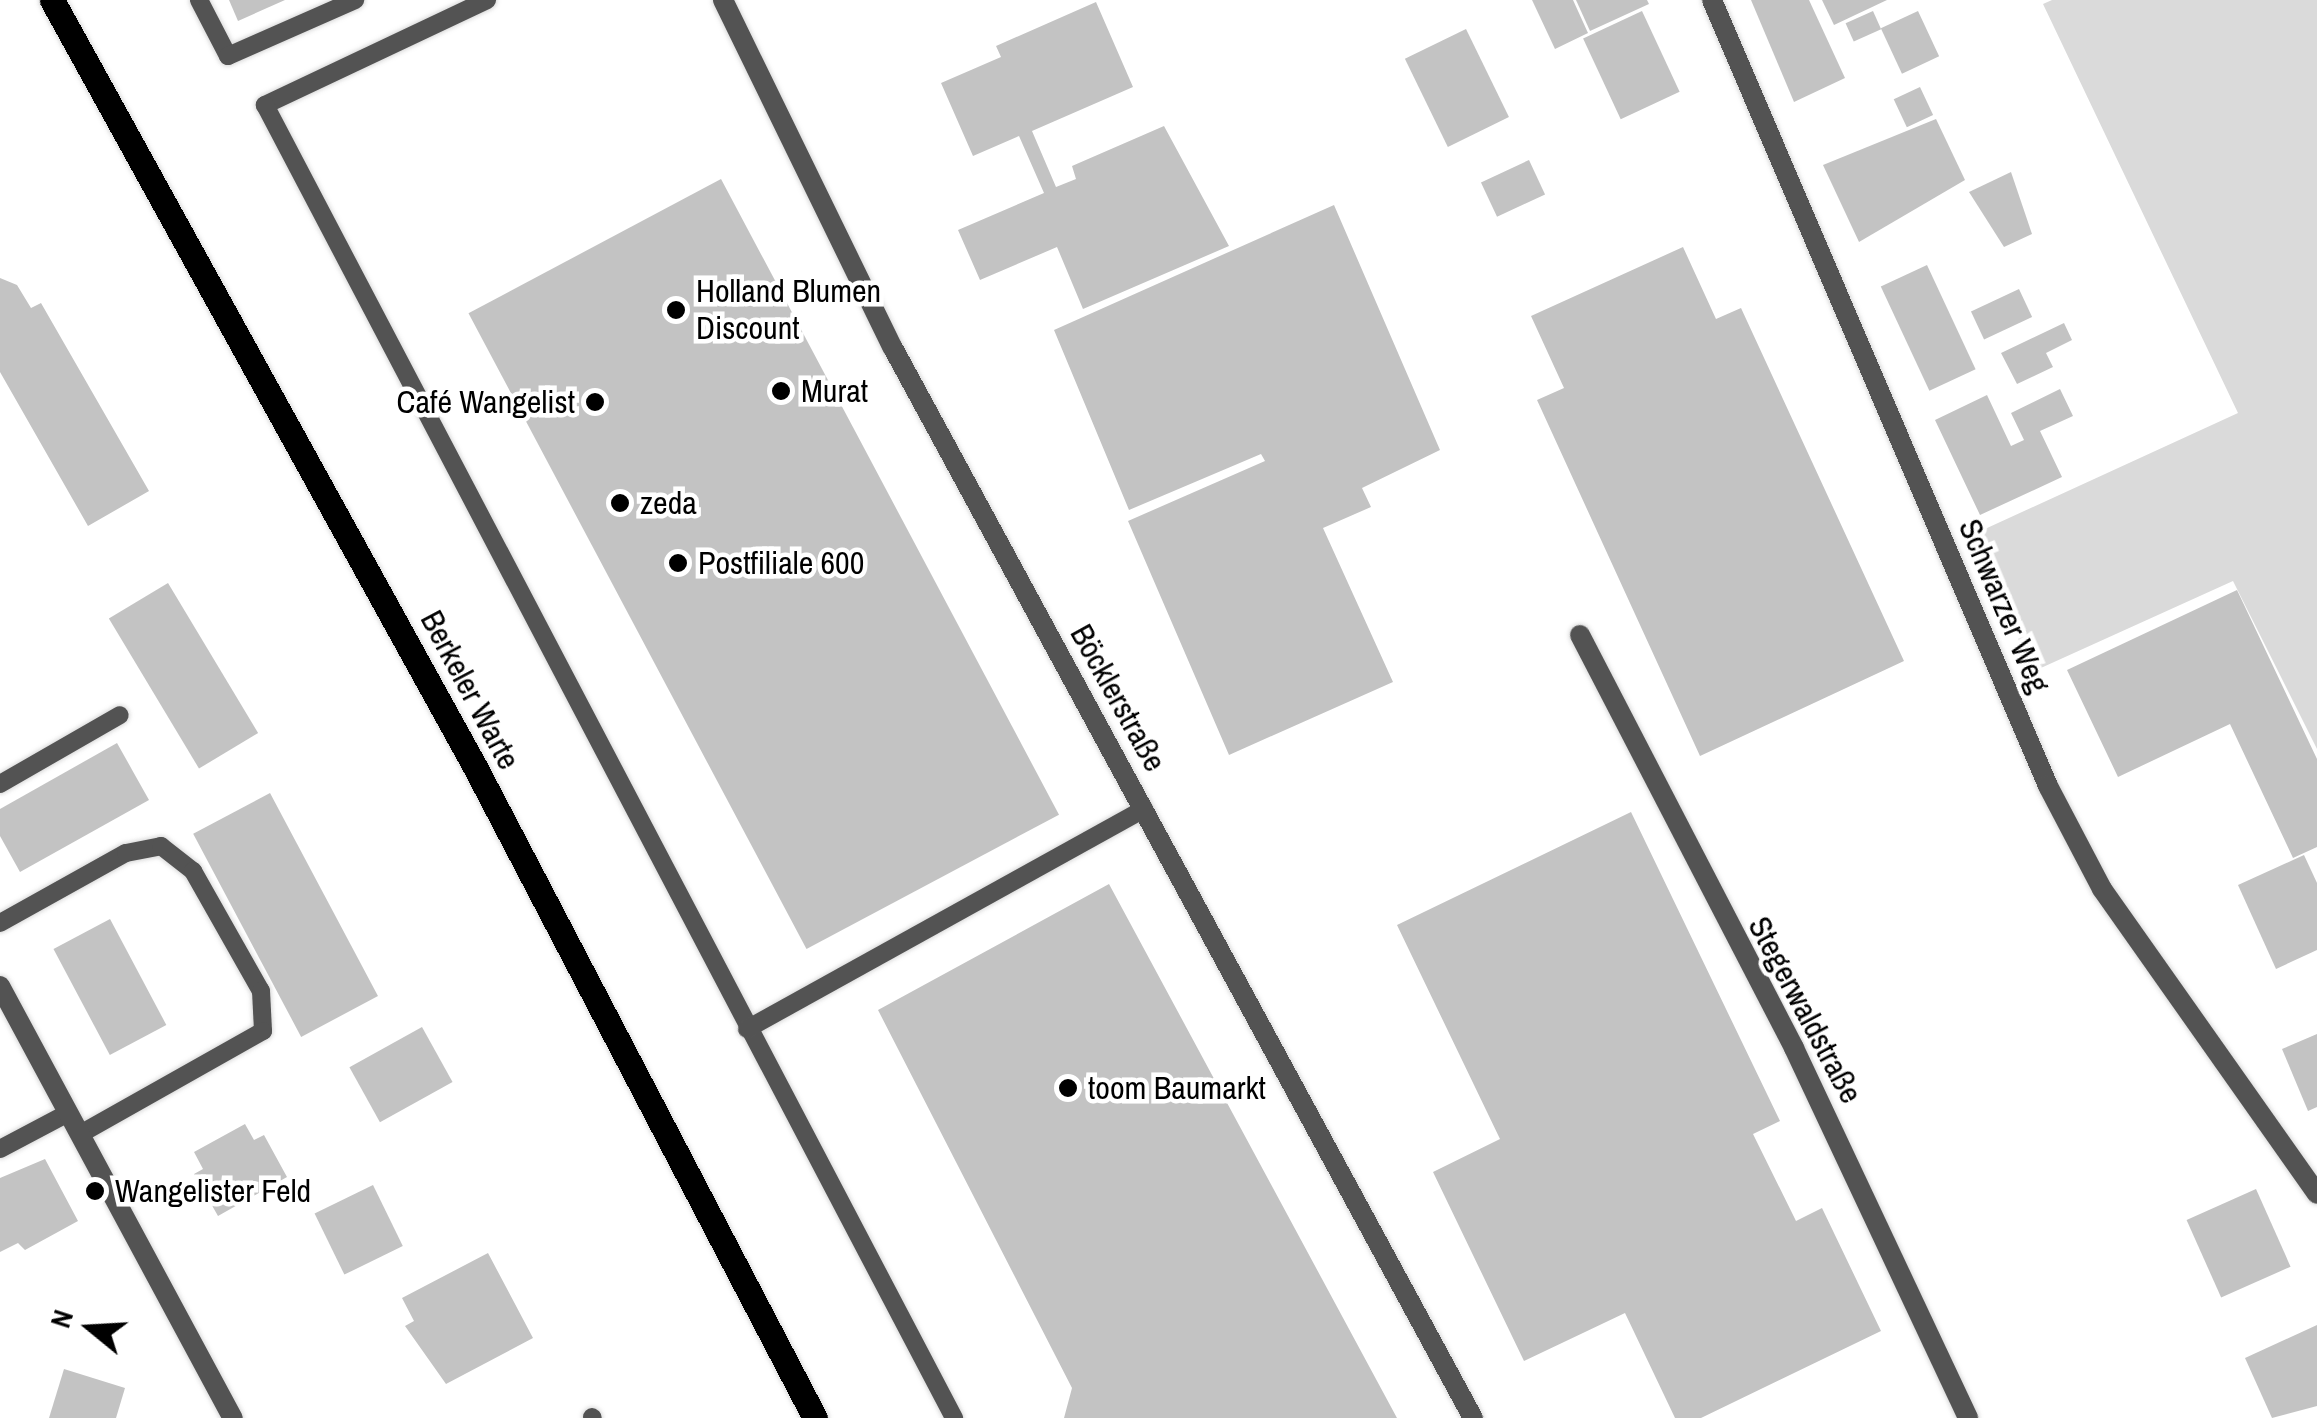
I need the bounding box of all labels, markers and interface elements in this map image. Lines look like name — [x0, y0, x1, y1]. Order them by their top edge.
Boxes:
place label: Holland Blumen Discount — [696, 273, 881, 348]
marker: Holland Blumen Discount — [665, 299, 687, 321]
place label: Murat — [801, 372, 868, 410]
marker: Murat — [770, 380, 792, 402]
place label: Café Wangelist — [397, 383, 575, 421]
marker: Café Wangelist — [584, 391, 606, 413]
place label: zeda — [640, 484, 697, 522]
marker: zeda — [609, 492, 631, 514]
street label: Schwarzer Weg — [1950, 513, 2058, 699]
place label: Postfiliale 600 — [698, 544, 864, 582]
marker: Postfiliale 600 — [667, 552, 689, 574]
street label: Berkeler Warte — [412, 604, 528, 776]
street label: Böcklerstraße — [1062, 618, 1174, 778]
street label: Stegerwaldstraße — [1740, 910, 1870, 1110]
place label: toom Baumarkt — [1088, 1069, 1266, 1107]
marker: toom Baumarkt — [1057, 1077, 1079, 1099]
place label: Wangelister Feld — [115, 1172, 311, 1210]
marker: Wangelister Feld — [84, 1180, 106, 1202]
north arrow — [40, 1278, 140, 1378]
text: N — [41, 1305, 82, 1332]

